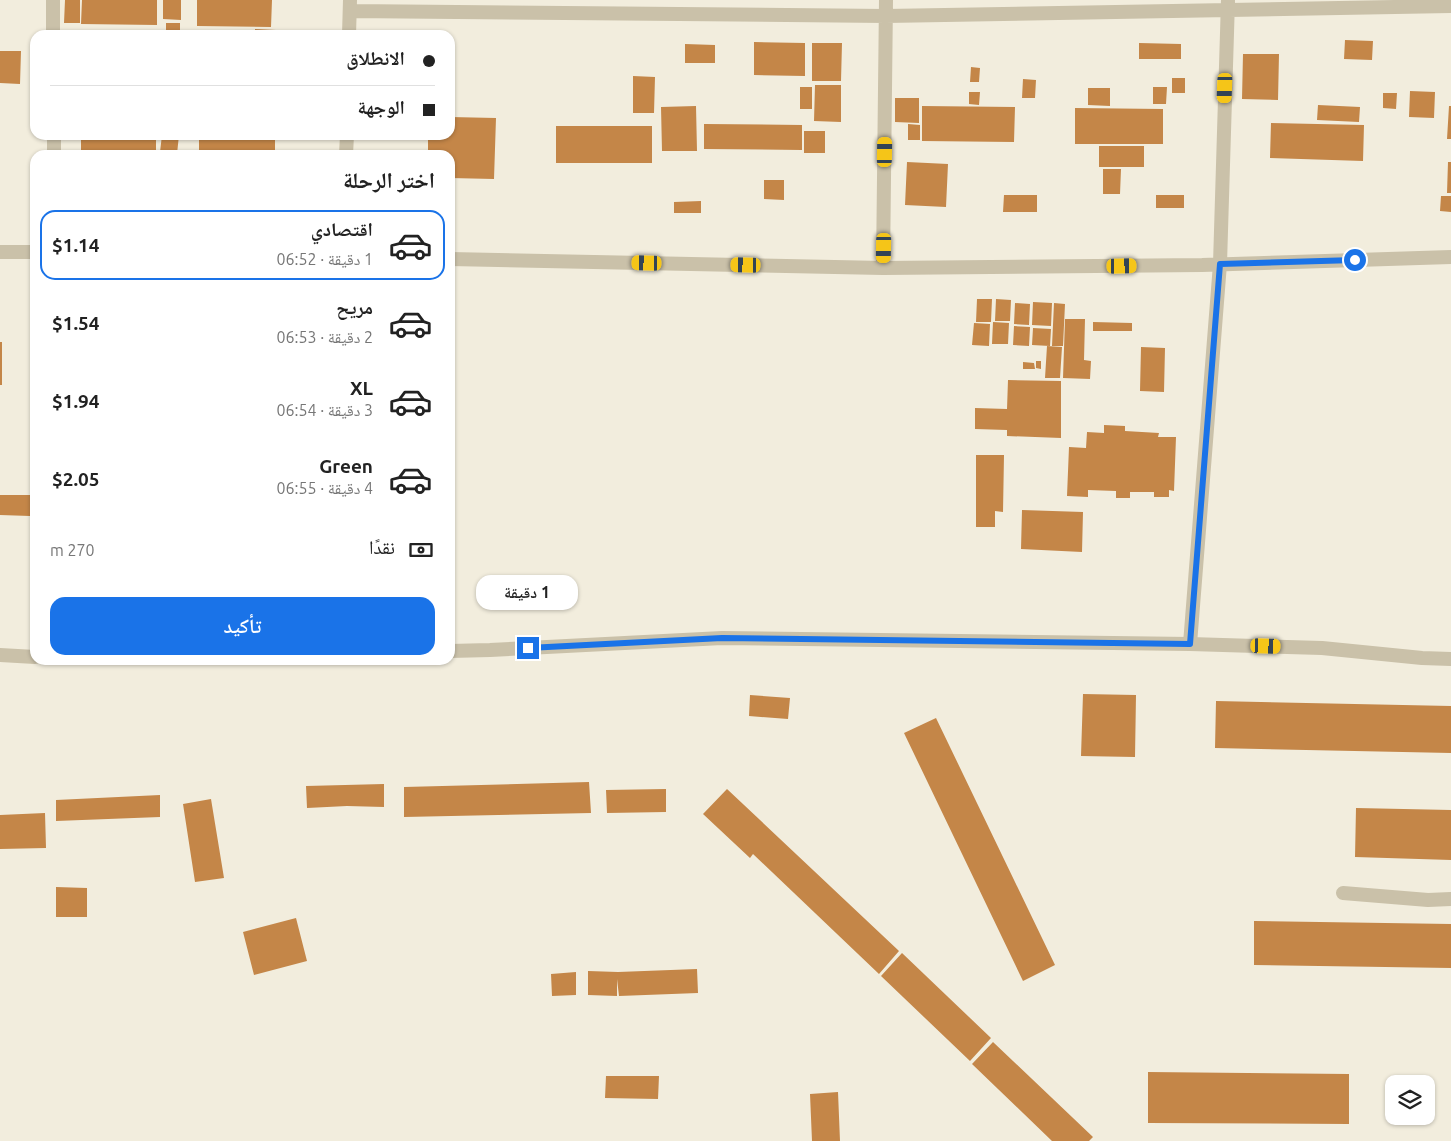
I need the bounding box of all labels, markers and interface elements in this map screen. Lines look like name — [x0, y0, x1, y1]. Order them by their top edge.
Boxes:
text: الانطلاق — [346, 47, 405, 69]
car — [1216, 73, 1233, 103]
text: الوجهة — [357, 96, 405, 118]
car — [877, 137, 892, 167]
text: اختر الرحلة — [343, 167, 435, 192]
text: اقتصادي — [311, 218, 373, 240]
icon: car — [388, 223, 433, 268]
car — [876, 233, 891, 263]
text: $1.14 — [52, 234, 100, 256]
route start — [1344, 249, 1366, 271]
text: 1 دقيقة · 06:52 — [276, 250, 373, 268]
car — [631, 255, 662, 271]
car — [730, 257, 761, 273]
car — [1106, 258, 1137, 274]
text: مريح — [336, 296, 373, 318]
icon: car — [388, 301, 433, 346]
text: $1.54 — [52, 312, 100, 334]
text: 2 دقيقة · 06:53 — [276, 328, 373, 346]
text: XL — [350, 377, 373, 399]
icon: car — [388, 379, 433, 424]
text: $1.94 — [52, 390, 100, 412]
text: 3 دقيقة · 06:54 — [276, 401, 373, 419]
text: Green — [319, 455, 373, 477]
icon: car — [388, 457, 433, 502]
text: $2.05 — [52, 468, 100, 490]
text: 4 دقيقة · 06:55 — [276, 479, 373, 497]
text: نقدًا — [369, 536, 395, 558]
icon: cash — [407, 536, 435, 564]
text: 270 m — [50, 541, 95, 559]
callout: 1 دقيقة — [477, 576, 579, 610]
text: 1 دقيقة — [504, 583, 550, 601]
button: تأكيد — [50, 597, 435, 655]
route end — [517, 637, 539, 659]
car — [1250, 638, 1281, 654]
map controls — [1385, 1075, 1435, 1125]
button: layers — [1385, 1075, 1435, 1125]

